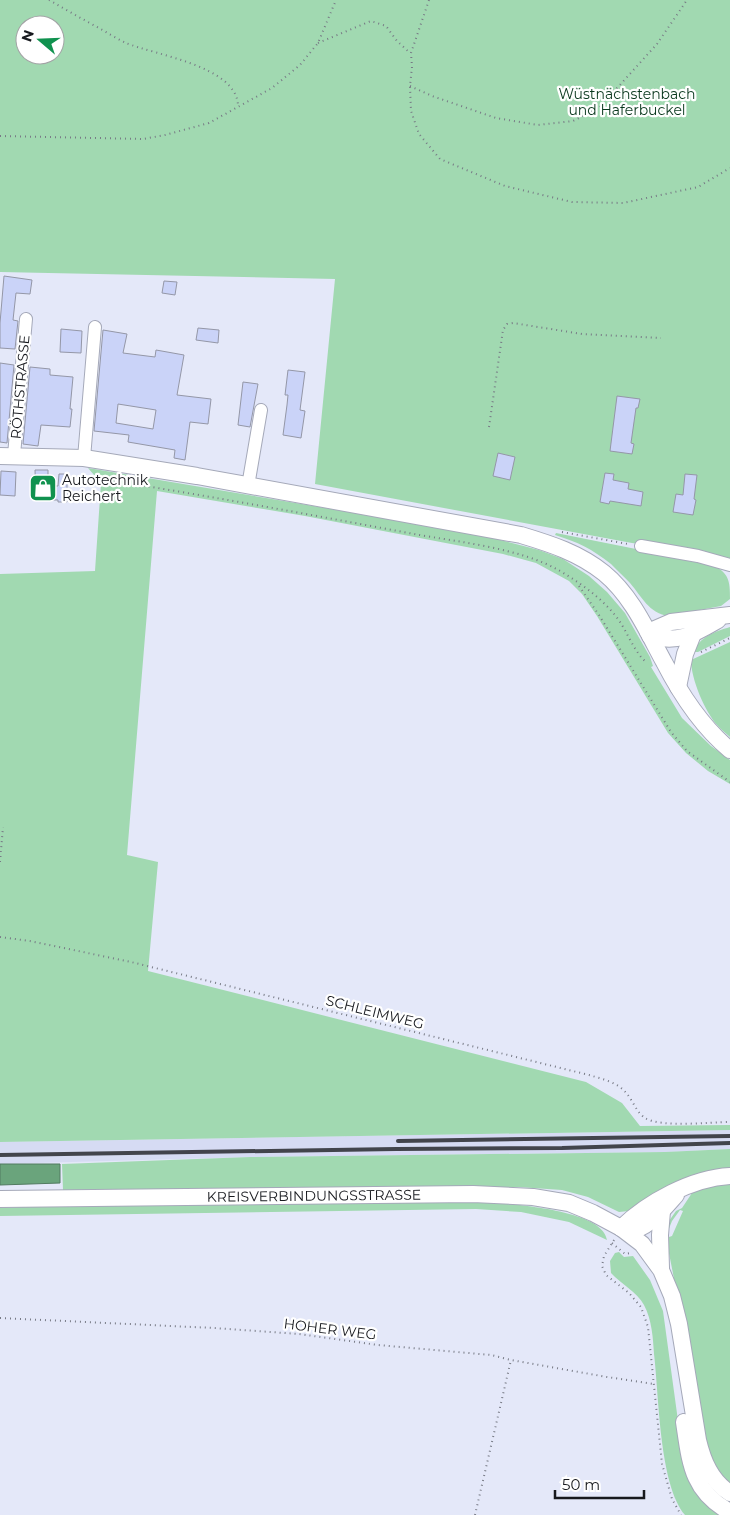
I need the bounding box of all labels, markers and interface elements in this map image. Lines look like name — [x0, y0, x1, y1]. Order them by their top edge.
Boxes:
north arrow — [15, 15, 65, 65]
text: N — [17, 27, 38, 44]
park label: Wüstnächstenbach und Haferbuckel — [558, 85, 696, 119]
street label: RÖTHSTRASSE — [6, 334, 34, 440]
place label: Autotechnik Reichert — [62, 471, 149, 505]
shop icon: Autotechnik Reichert — [28, 473, 58, 503]
street label: SCHLEIMWEG — [324, 991, 426, 1033]
street label: KREISVERBINDUNGSSTRASSE — [207, 1186, 421, 1206]
street label: HOHER WEG — [283, 1314, 377, 1344]
scale bar — [555, 1468, 644, 1500]
text: 50 m — [562, 1475, 600, 1494]

